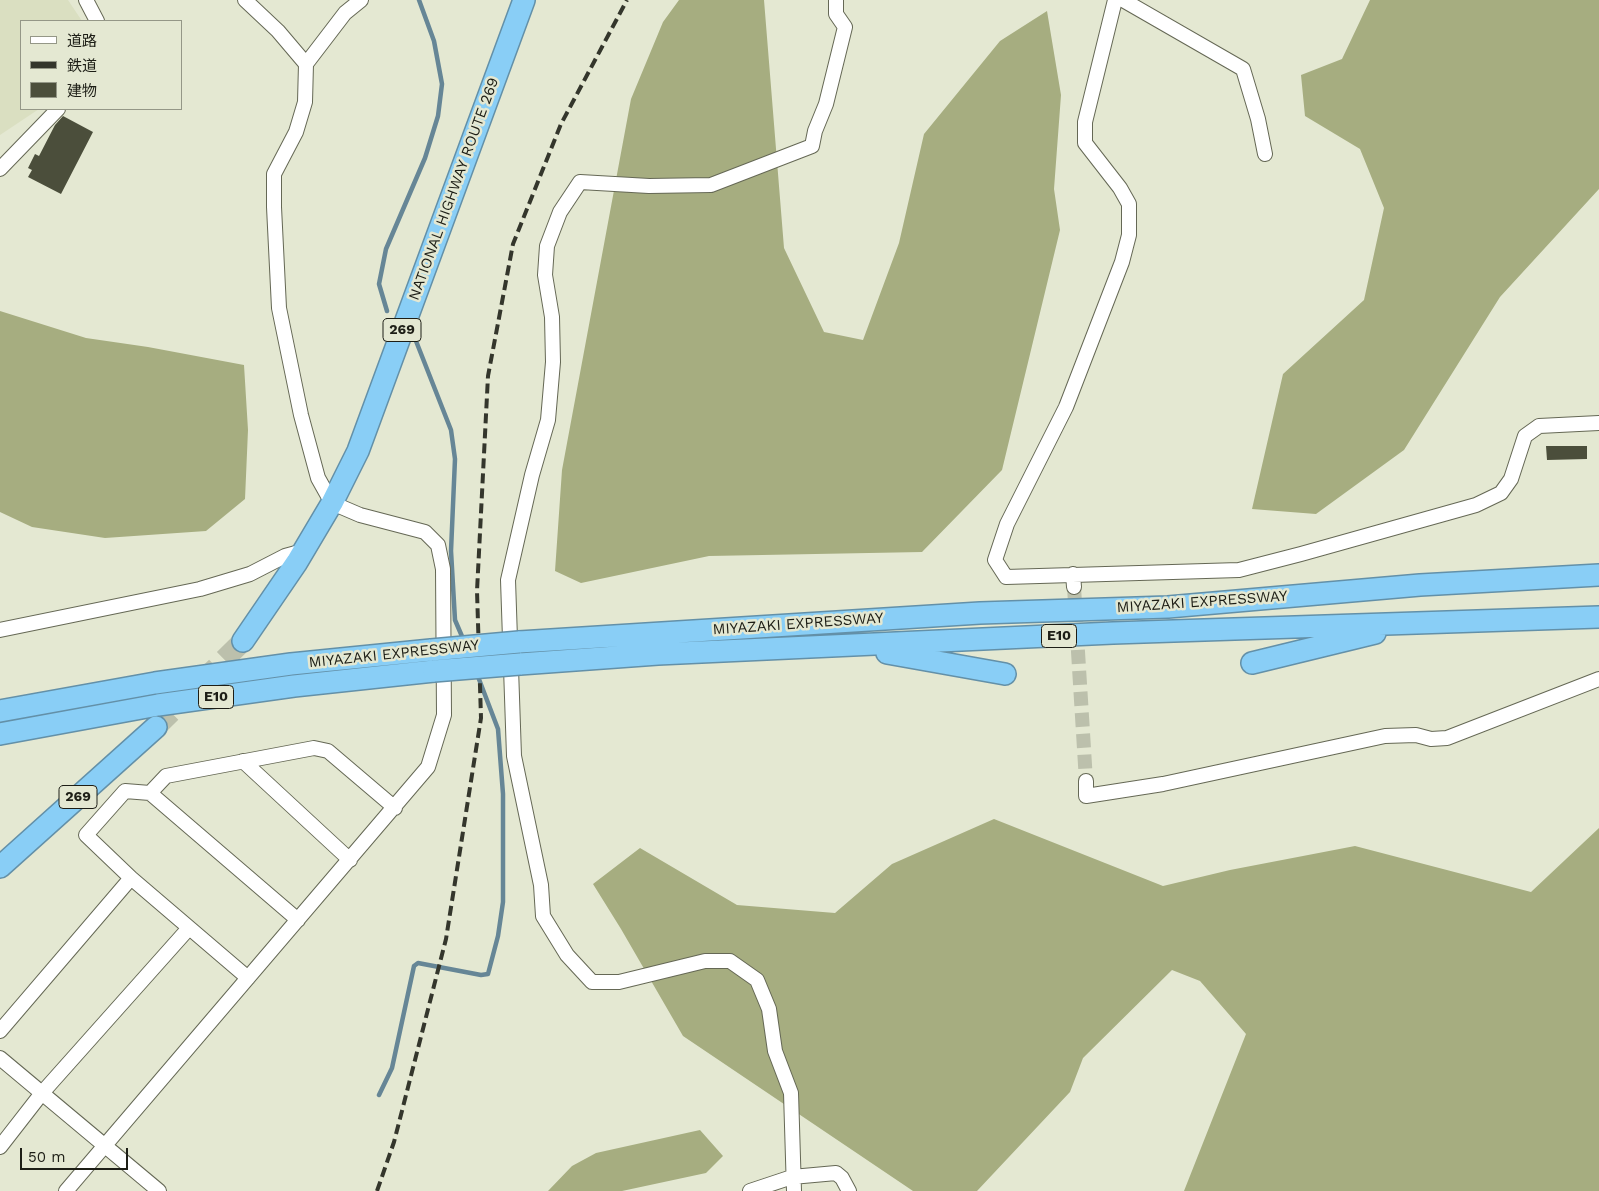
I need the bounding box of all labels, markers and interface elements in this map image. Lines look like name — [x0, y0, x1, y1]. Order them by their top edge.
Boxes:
legend — [20, 20, 182, 110]
text: 道路 — [67, 32, 97, 50]
text: 鉄道 — [67, 57, 97, 75]
street label: NATIONAL HIGHWAY ROUTE 269 — [405, 75, 503, 303]
text: 建物 — [67, 82, 97, 100]
road number: 269 — [383, 318, 421, 342]
street label: MIYAZAKI EXPRESSWAY — [1116, 587, 1288, 617]
street label: MIYAZAKI EXPRESSWAY — [712, 609, 884, 639]
road number: E10 — [1042, 624, 1076, 648]
street label: MIYAZAKI EXPRESSWAY — [308, 636, 480, 672]
road number: E10 — [198, 686, 234, 709]
road number: 269 — [59, 786, 97, 809]
scale bar — [22, 1138, 130, 1170]
text: 50 m — [28, 1148, 65, 1166]

